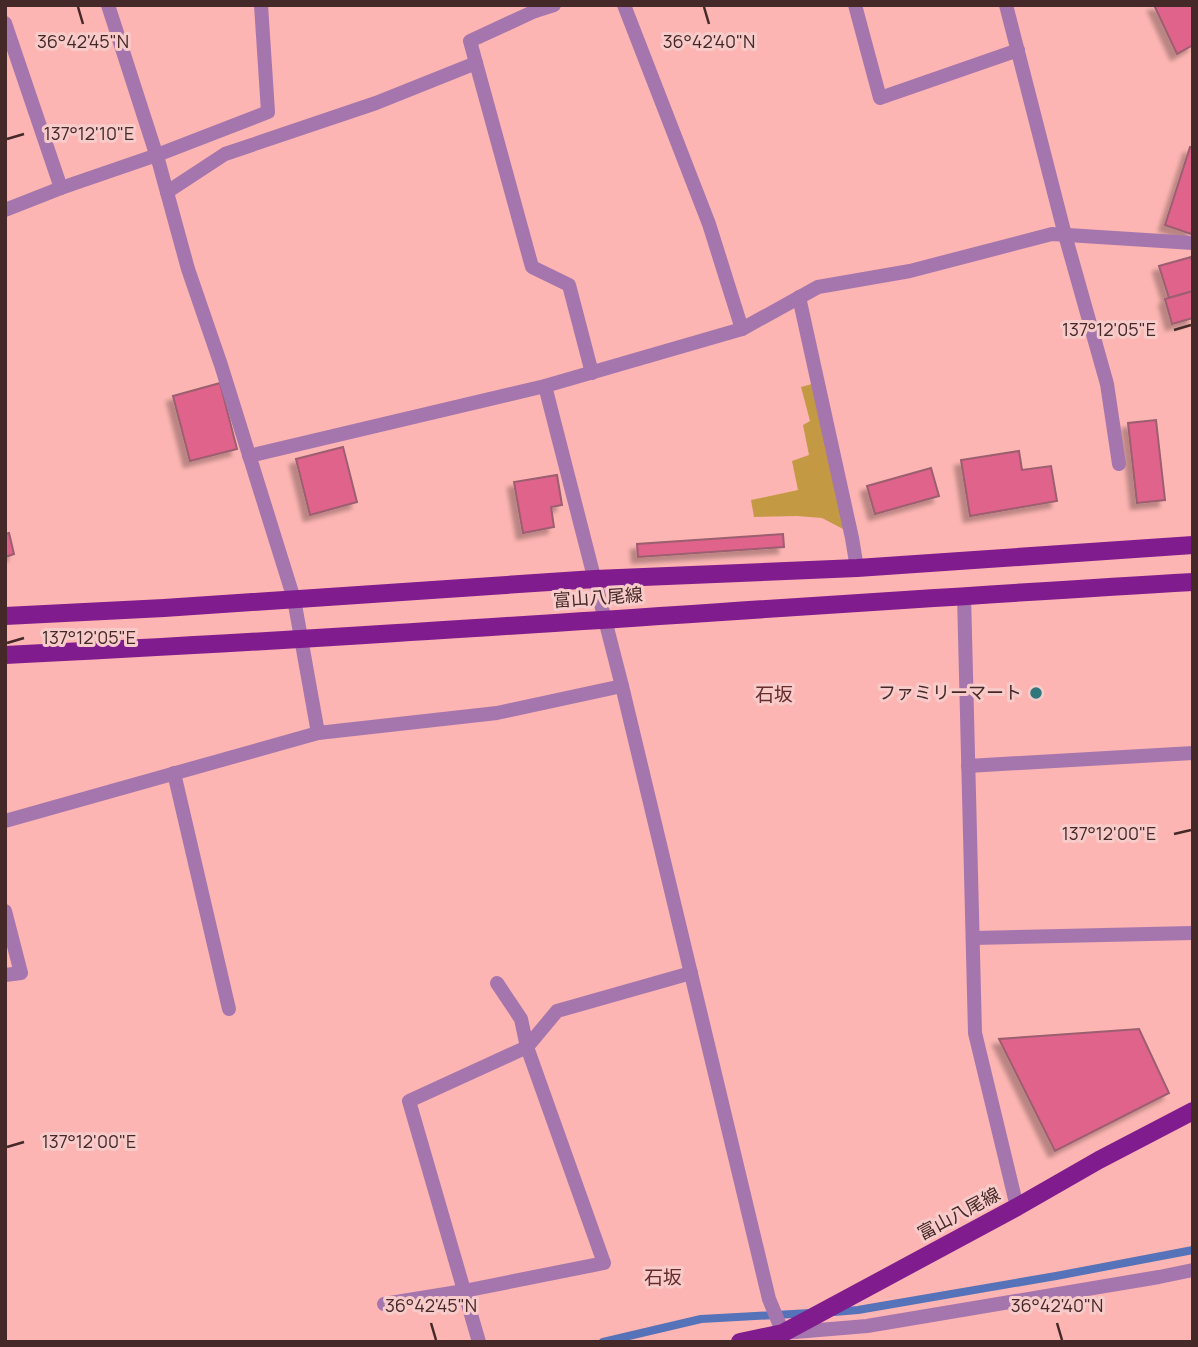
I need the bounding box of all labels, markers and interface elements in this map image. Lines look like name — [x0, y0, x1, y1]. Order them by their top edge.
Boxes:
text: 36°42'45"N — [37, 29, 129, 53]
text: 36°42'40"N — [663, 29, 755, 53]
text: 137°12'10"E — [44, 121, 134, 145]
text: 137°12'05"E — [1062, 317, 1156, 341]
street label: 富山八尾線 — [552, 582, 644, 612]
text: 137°12'05"E — [42, 625, 136, 649]
place label: ファミリーマート — [878, 680, 1022, 704]
district label: 石坂 — [755, 681, 793, 707]
marker: ファミリーマート — [1028, 685, 1044, 701]
text: 137°12'00"E — [1062, 821, 1156, 845]
text: 137°12'00"E — [42, 1129, 136, 1153]
street label: 富山八尾線 — [913, 1181, 1004, 1245]
district label: 石坂 — [644, 1264, 682, 1290]
text: 36°42'45"N — [385, 1293, 477, 1317]
text: 36°42'40"N — [1011, 1293, 1103, 1317]

